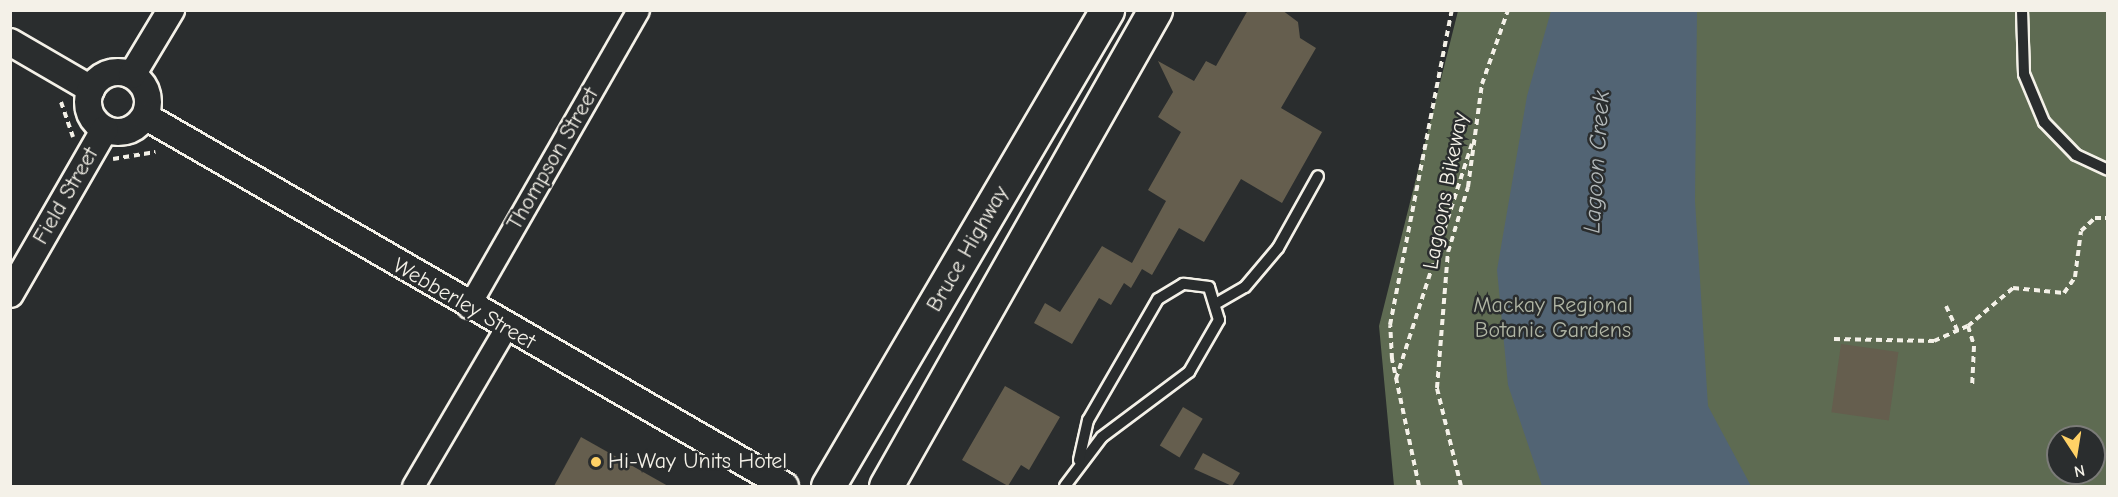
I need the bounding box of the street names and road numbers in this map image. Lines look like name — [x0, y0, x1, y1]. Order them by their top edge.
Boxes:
street label: Thompson Street — [502, 83, 604, 235]
street label: Lagoons Bikeway — [1418, 110, 1474, 272]
street label: Field Street — [28, 143, 104, 249]
street label: Bruce Highway — [921, 181, 1015, 317]
street label: Webberley Street — [388, 253, 540, 355]

